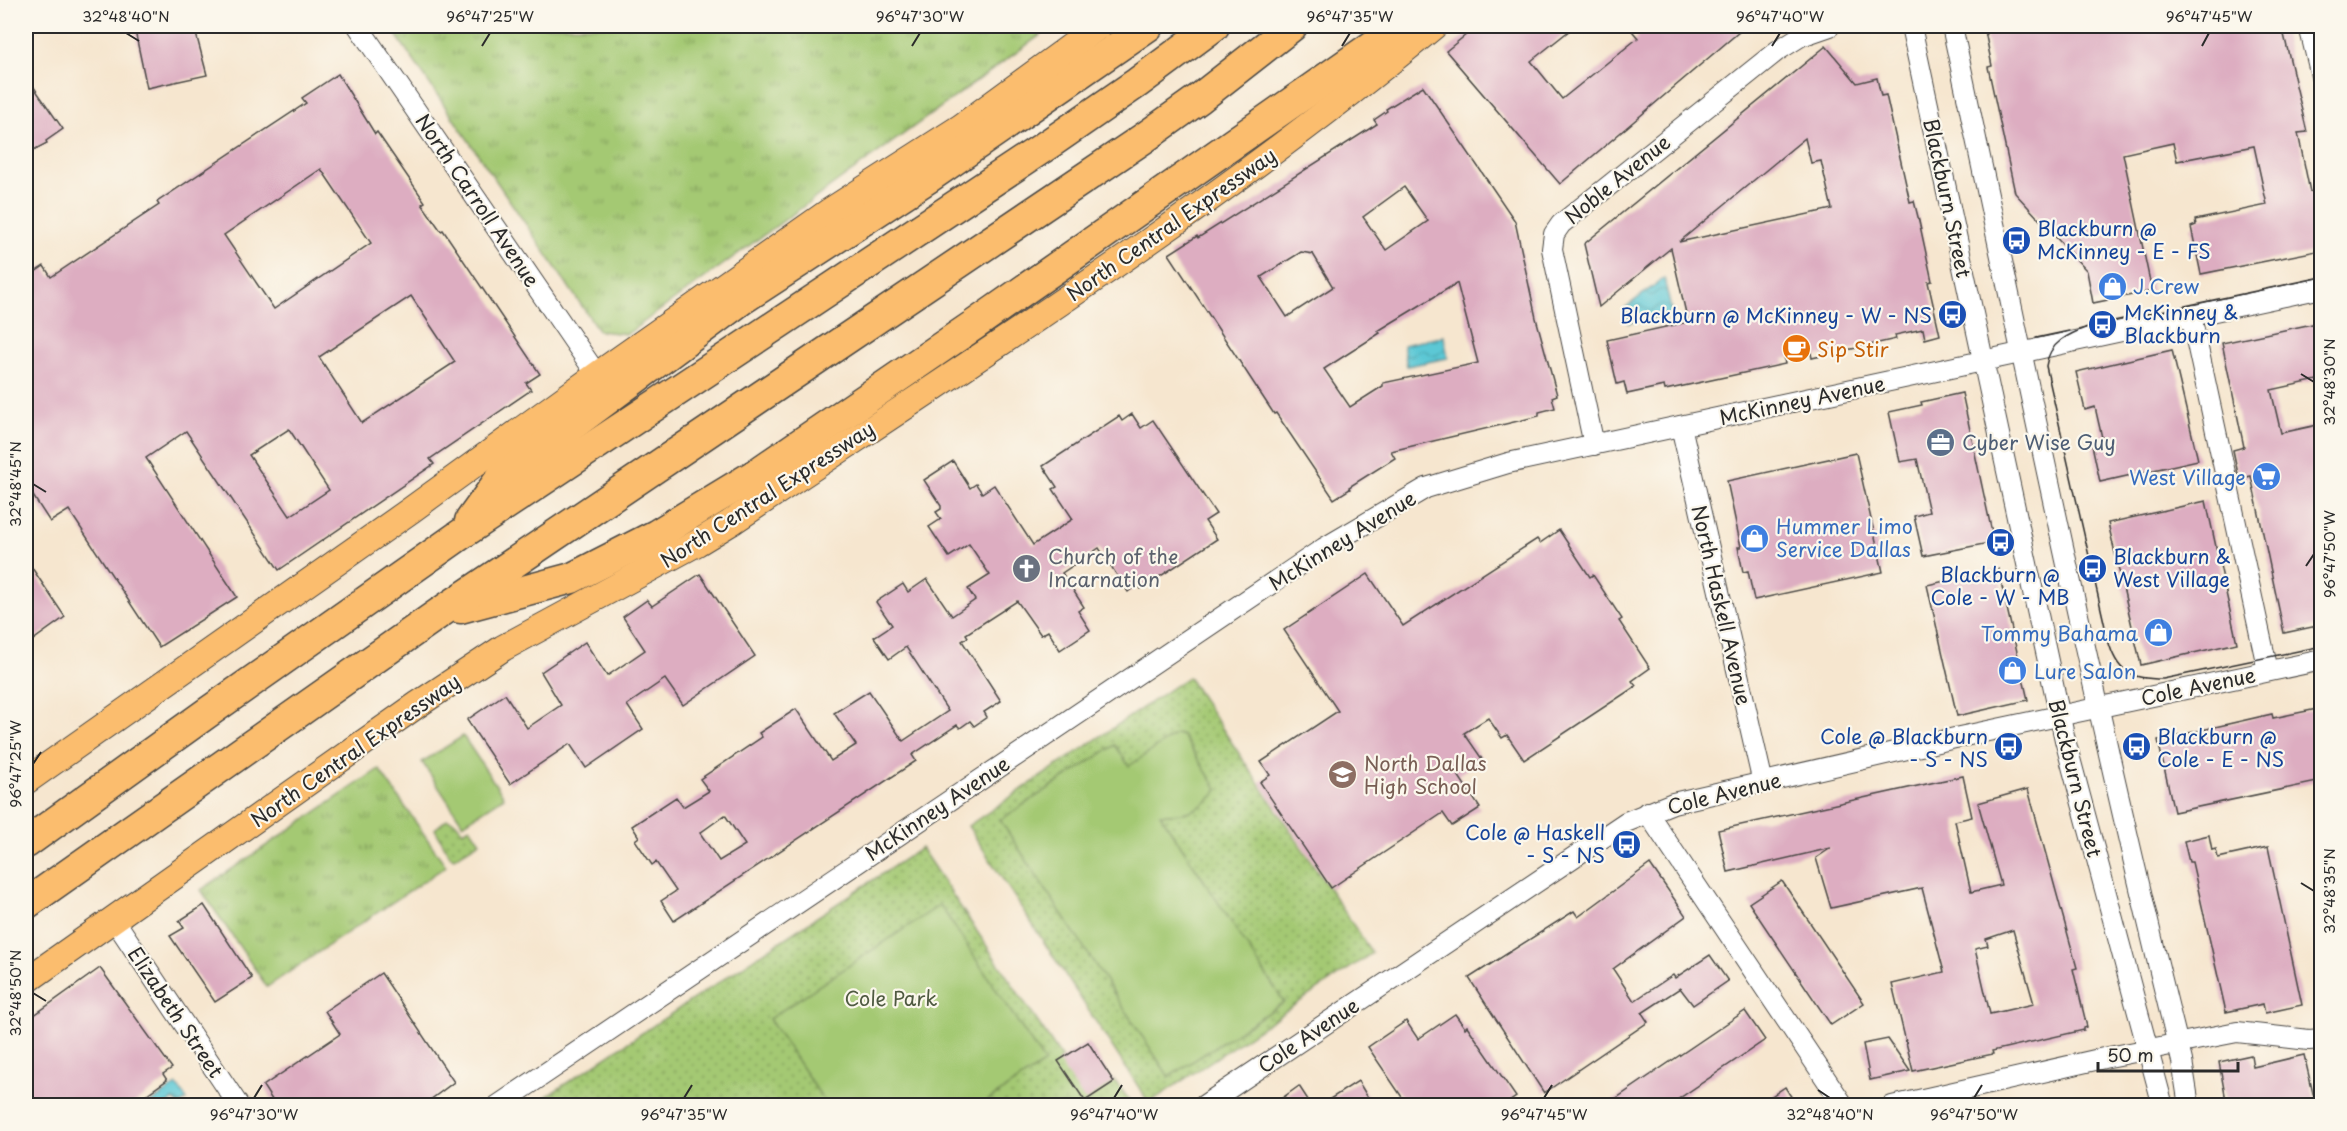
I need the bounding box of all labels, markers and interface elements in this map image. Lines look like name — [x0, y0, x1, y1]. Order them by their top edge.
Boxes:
text: 32°48'40"N — [82, 4, 170, 27]
text: 96°47'25"W — [446, 4, 534, 27]
text: 96°47'30"W — [876, 4, 965, 27]
text: 96°47'35"W — [1307, 4, 1394, 27]
text: 96°47'40"W — [1736, 4, 1825, 27]
text: 96°47'45"W — [2166, 4, 2253, 27]
street label: North Carroll Avenue — [409, 107, 547, 293]
street label: Blackburn Street — [1916, 115, 1980, 281]
street label: Noble Avenue — [1558, 127, 1676, 231]
street label: North Central Expressway — [1060, 140, 1282, 308]
place label: Blackburn @ McKinney - E - FS — [2037, 213, 2211, 266]
bus stop icon: Blackburn @ McKinney - E - FS — [2000, 224, 2032, 256]
shop icon: J.Crew — [2096, 270, 2128, 302]
place label: J.Crew — [2133, 271, 2200, 301]
place label: McKinney & Blackburn — [2124, 297, 2238, 350]
bus stop icon: Blackburn @ McKinney - W - NS — [1937, 299, 1969, 331]
place label: Blackburn @ McKinney - W - NS — [1620, 300, 1932, 330]
bus stop icon: McKinney & Blackburn — [2087, 308, 2119, 340]
cafe icon: Sip Stir — [1780, 333, 1812, 365]
place label: Sip Stir — [1817, 334, 1889, 364]
text: 32°48'30"N — [2317, 338, 2340, 426]
street label: McKinney Avenue — [1716, 368, 1888, 432]
street label: North Central Expressway — [654, 413, 880, 575]
office icon: Cyber Wise Guy — [1925, 426, 1957, 458]
place label: Cyber Wise Guy — [1962, 427, 2116, 457]
text: 32°48'45"N — [3, 441, 26, 527]
supermarket icon: West Village — [2251, 461, 2283, 493]
place label: West Village — [2129, 462, 2246, 492]
street label: McKinney Avenue — [1263, 483, 1422, 597]
street label: North Haskell Avenue — [1684, 502, 1760, 708]
text: 96°47'50"W — [2317, 509, 2340, 598]
place label: Hummer Limo Service Dallas — [1776, 511, 1913, 564]
shop icon: Hummer Limo Service Dallas — [1739, 522, 1771, 554]
bus stop icon: Blackburn @ Cole - W - MB — [1984, 527, 2016, 559]
place label: Church of the Incarnation — [1048, 541, 1178, 594]
place label: Blackburn & West Village — [2113, 541, 2231, 594]
church icon: Church of the Incarnation — [1011, 552, 1043, 584]
bus stop icon: Blackburn & West Village — [2076, 552, 2108, 584]
place label: Blackburn @ Cole - W - MB — [1931, 559, 2069, 612]
shop icon: Tommy Bahama — [2143, 617, 2175, 649]
place label: Tommy Bahama — [1981, 618, 2138, 648]
shop icon: Lure Salon — [1997, 655, 2029, 687]
place label: Lure Salon — [2034, 656, 2136, 686]
street label: Cole Avenue — [2138, 659, 2258, 713]
street label: North Central Expressway — [244, 666, 466, 834]
street label: Blackburn Street — [2042, 696, 2110, 860]
text: 96°47'25"W — [3, 720, 26, 808]
place label: Cole @ Blackburn - S - NS — [1820, 721, 1988, 774]
place label: Blackburn @ Cole - E - NS — [2157, 721, 2284, 774]
bus stop icon: Cole @ Blackburn - S - NS — [1993, 731, 2025, 763]
bus stop icon: Blackburn @ Cole - E - NS — [2120, 731, 2152, 763]
street label: McKinney Avenue — [859, 748, 1015, 868]
place label: North Dallas High School — [1364, 748, 1487, 801]
school or university icon: North Dallas High School — [1327, 759, 1359, 791]
street label: Cole Avenue — [1664, 764, 1784, 822]
place label: Cole @ Haskell - S - NS — [1465, 817, 1605, 870]
bus stop icon: Cole @ Haskell - S - NS — [1610, 828, 1642, 860]
text: 32°48'35"N — [2317, 848, 2340, 934]
street label: Elizabeth Street — [121, 940, 231, 1084]
text: 32°48'50"N — [3, 949, 26, 1037]
park label: Cole Park — [845, 983, 937, 1013]
street label: Cole Avenue — [1251, 990, 1365, 1080]
scale bar — [2098, 1035, 2238, 1073]
text: 50 m — [2107, 1041, 2154, 1068]
text: 96°47'30"W — [210, 1102, 299, 1125]
text: 96°47'35"W — [641, 1102, 728, 1125]
text: 96°47'40"W — [1070, 1102, 1159, 1125]
text: 96°47'45"W — [1501, 1102, 1588, 1125]
text: 32°48'40"N — [1786, 1102, 1874, 1125]
text: 96°47'50"W — [1930, 1102, 2019, 1125]

